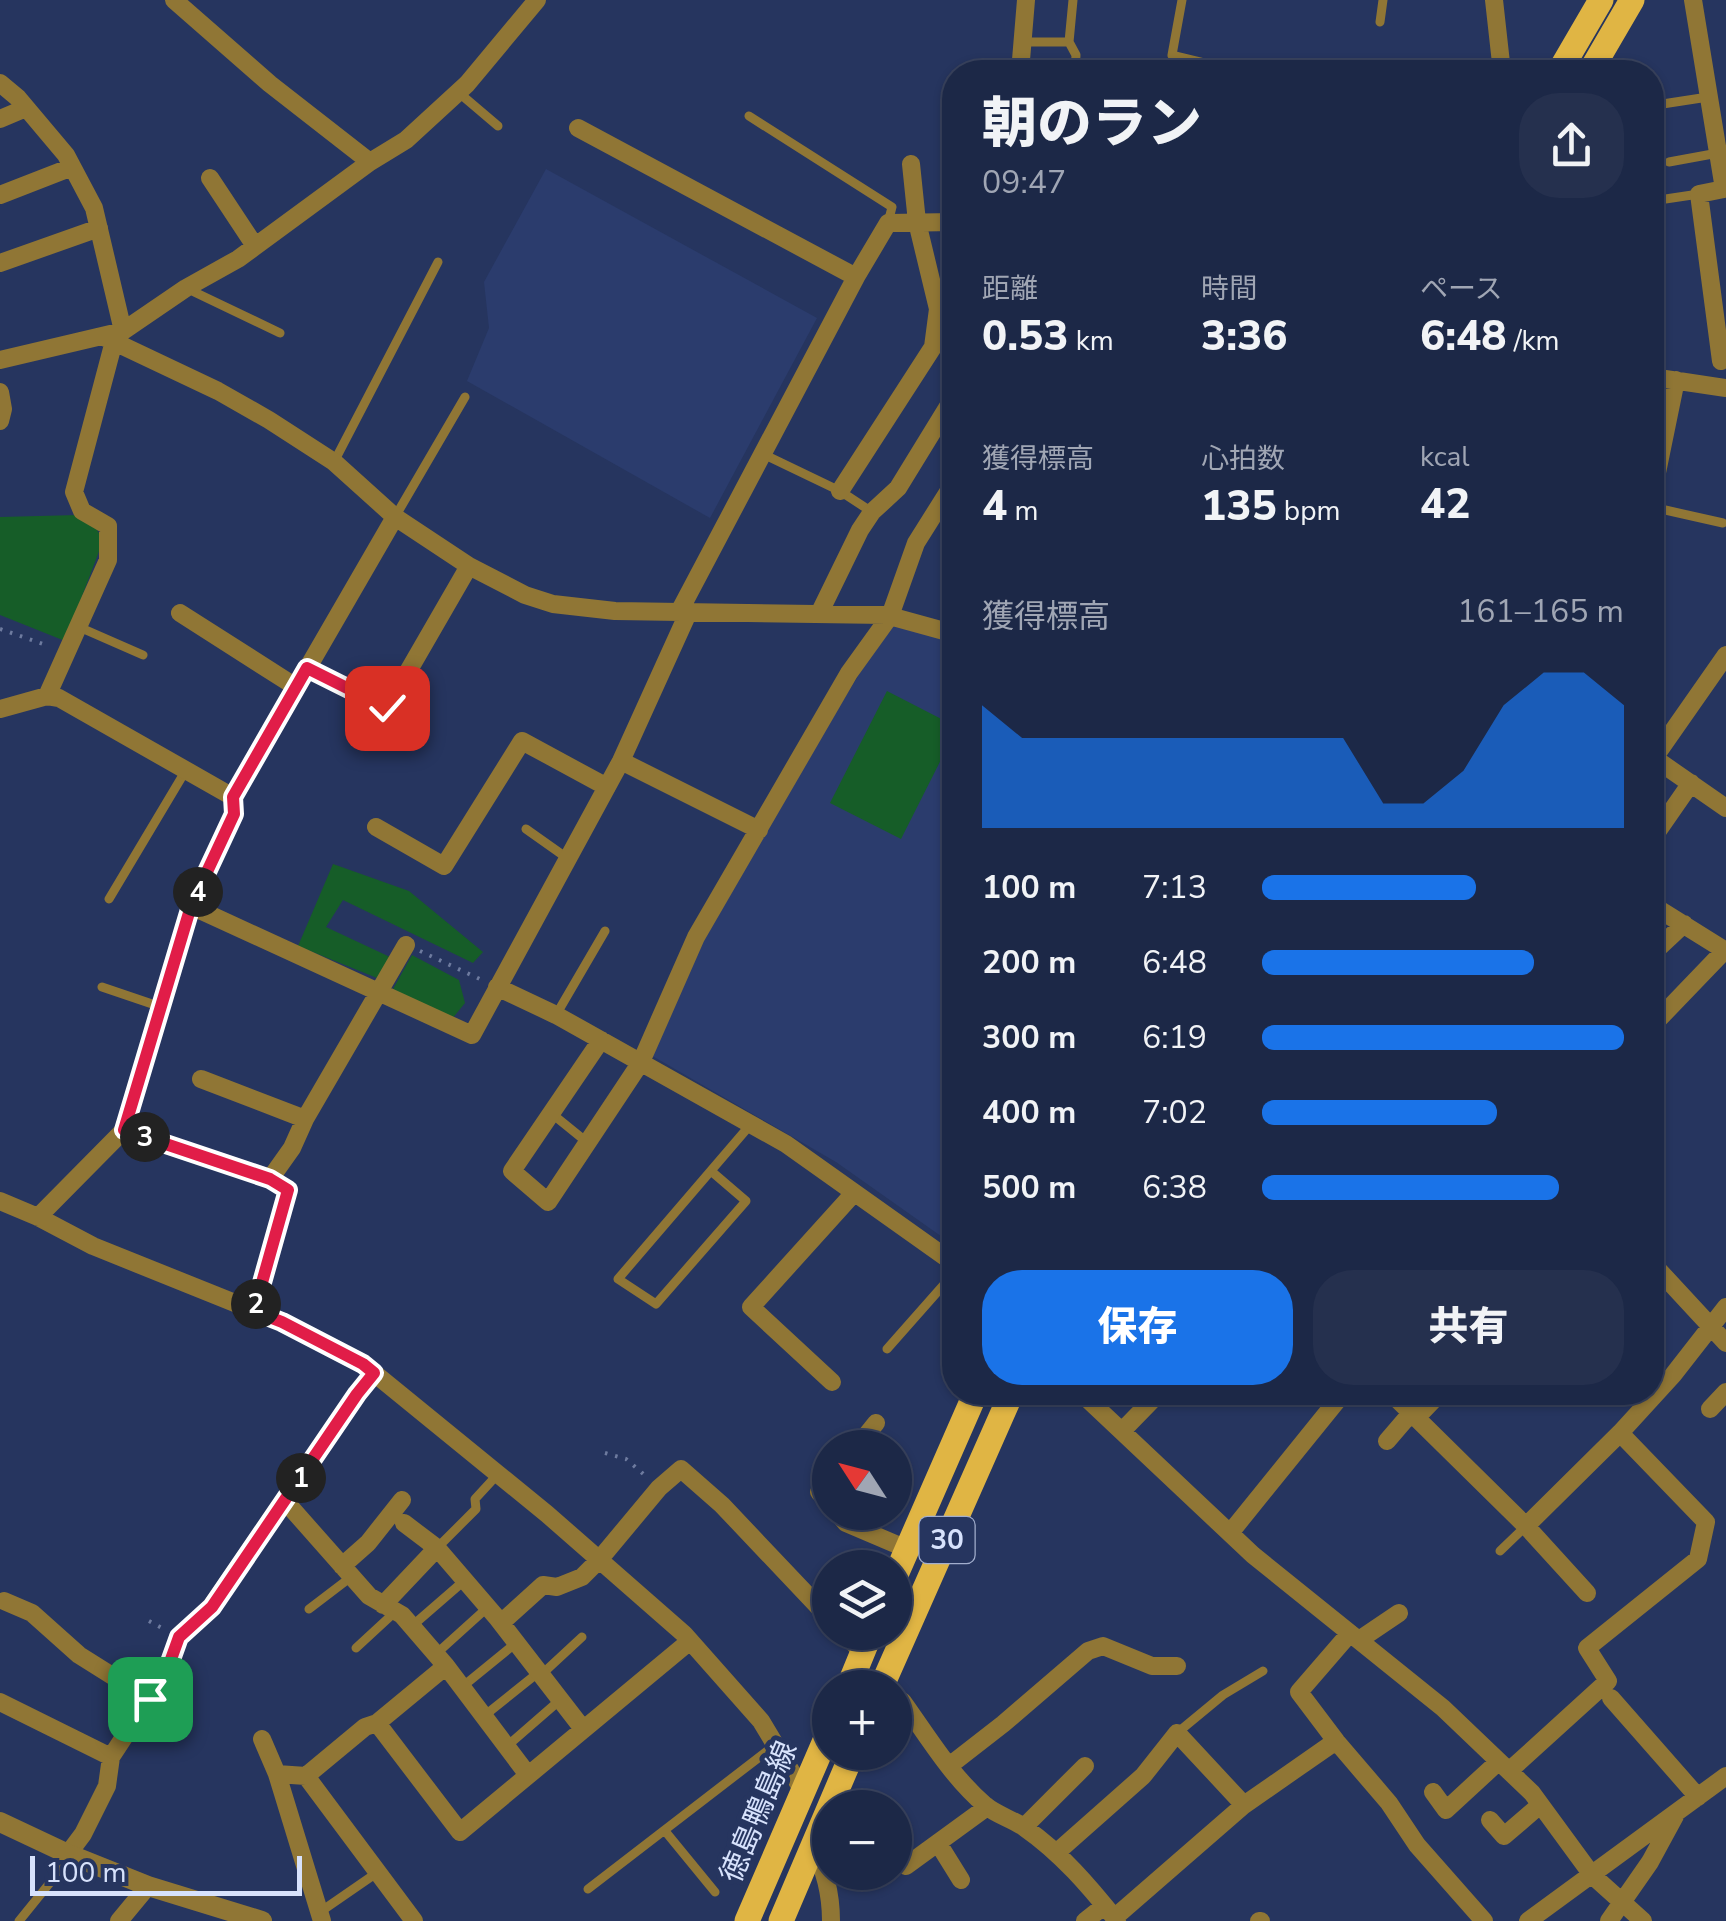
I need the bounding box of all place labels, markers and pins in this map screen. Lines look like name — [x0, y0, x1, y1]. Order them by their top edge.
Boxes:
pin — [345, 666, 430, 751]
pin: 4 — [173, 867, 223, 917]
pin: 3 — [120, 1112, 170, 1162]
pin: 2 — [231, 1279, 281, 1329]
pin: 1 — [276, 1453, 326, 1503]
pin — [108, 1657, 193, 1742]

